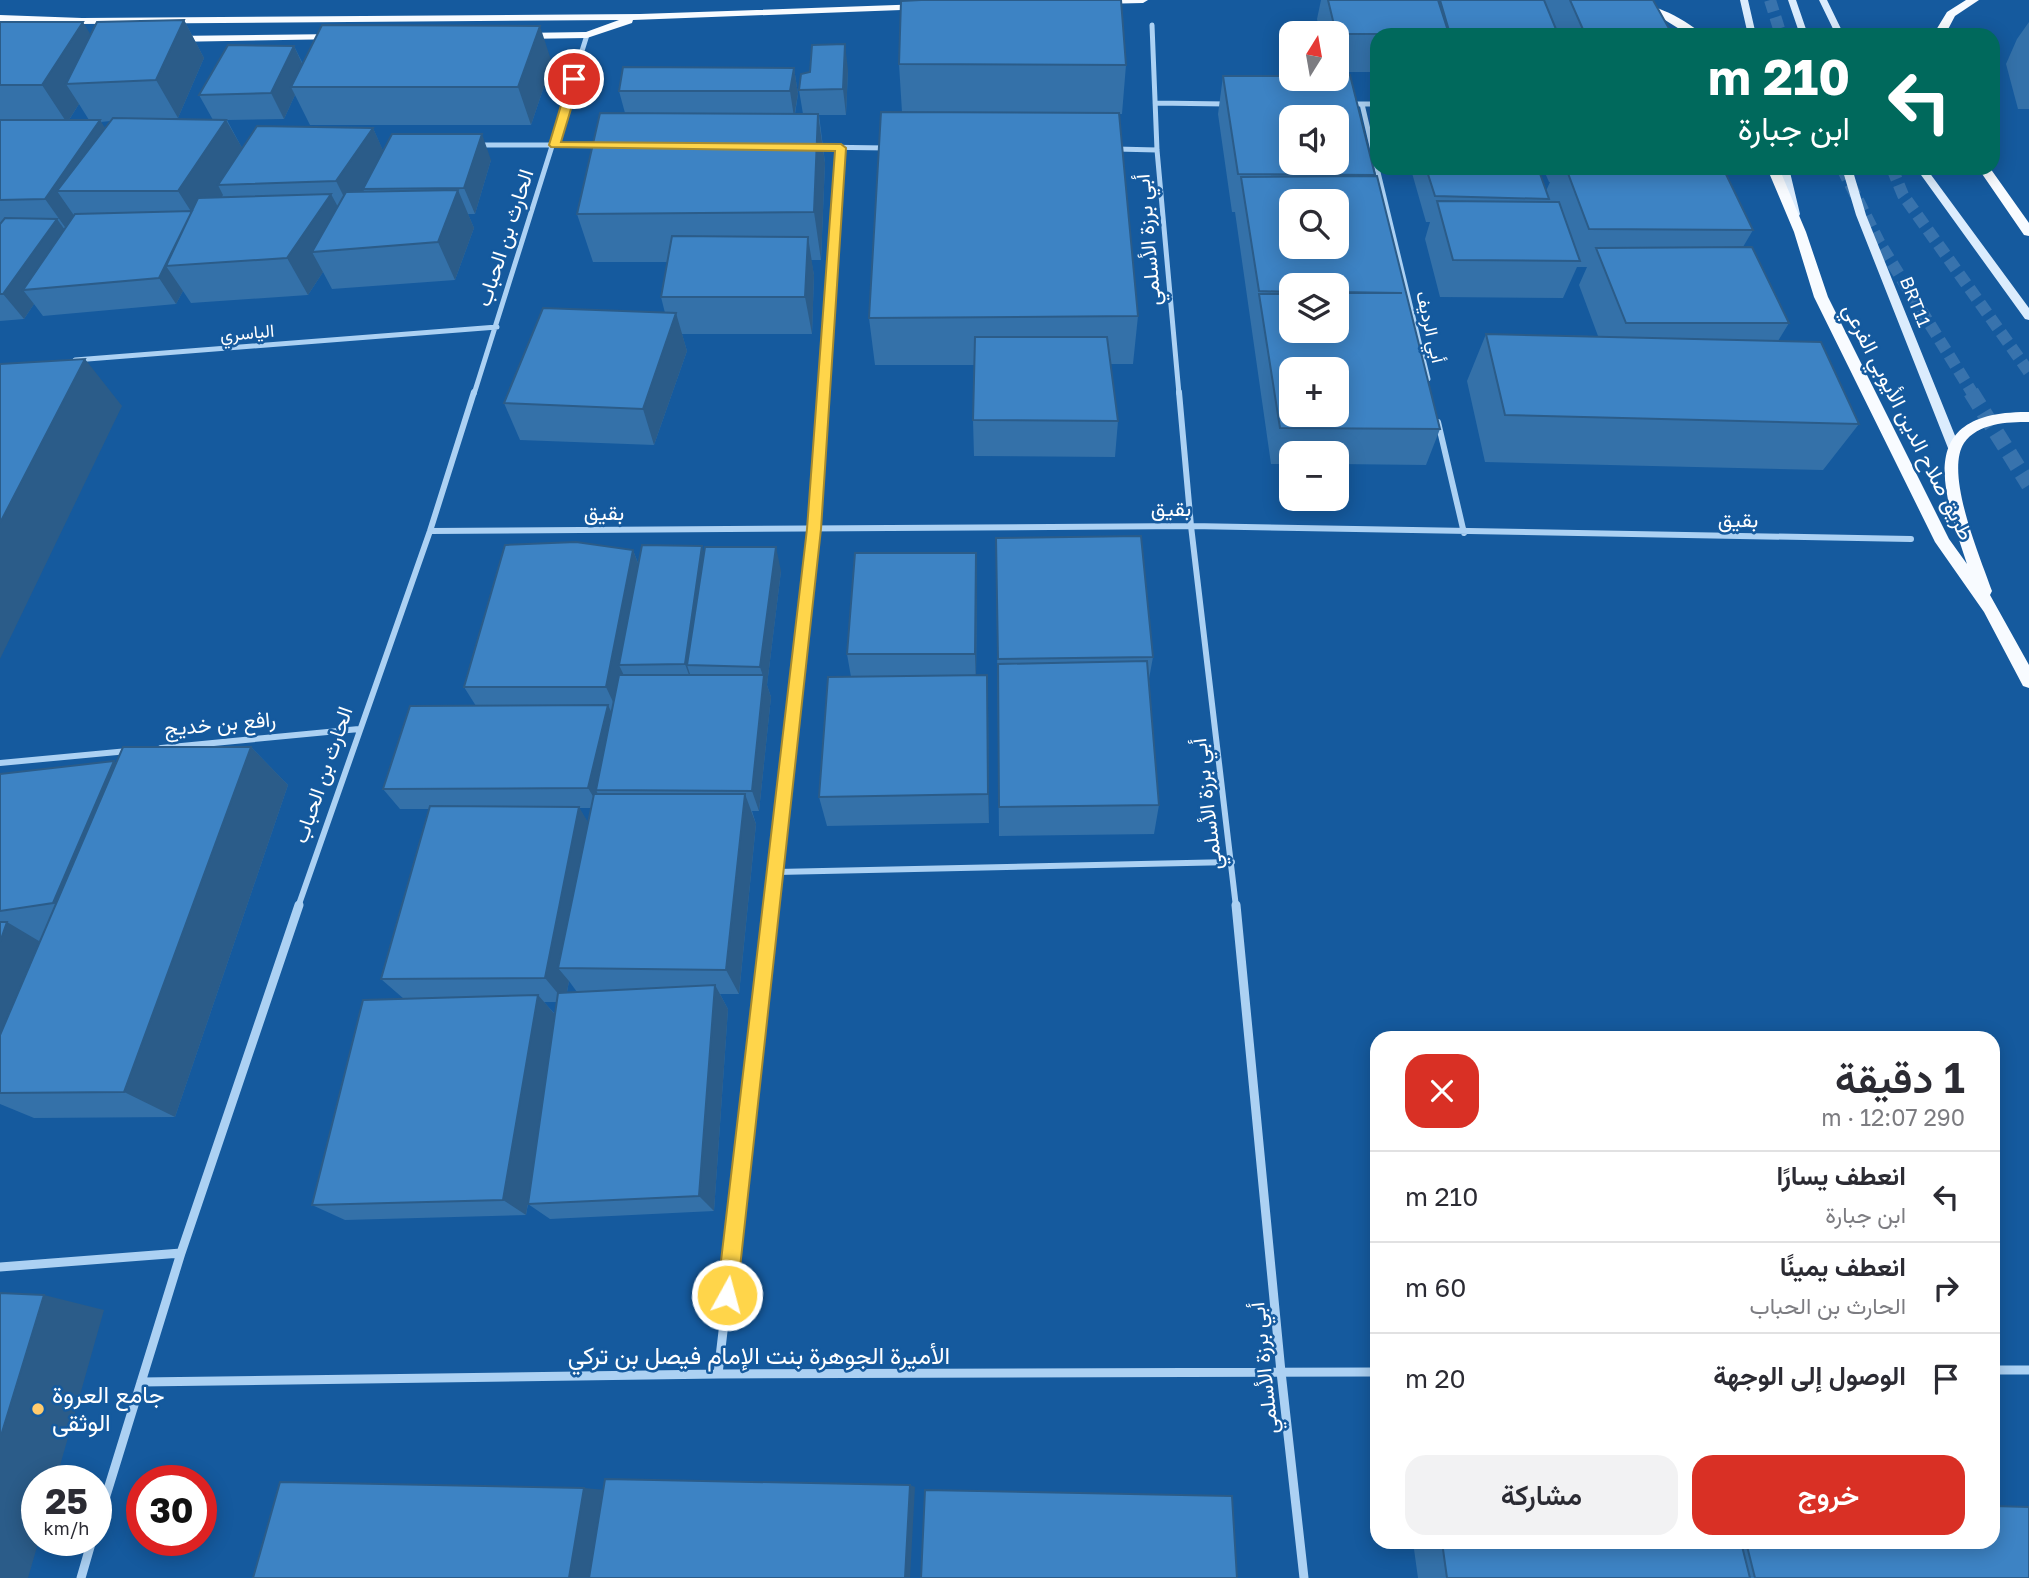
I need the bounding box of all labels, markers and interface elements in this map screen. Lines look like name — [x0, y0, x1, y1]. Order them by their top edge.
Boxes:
north arrow — [1279, 21, 1349, 91]
map controls — [1279, 21, 1349, 511]
text: 210 m — [1708, 47, 1850, 106]
pin — [544, 49, 604, 109]
icon: left — [1874, 56, 1965, 147]
icon: arrive — [555, 60, 593, 98]
button: sound — [1279, 105, 1349, 175]
text: ابن جبارة — [1738, 109, 1850, 147]
street label: الحارث بن الحباب — [470, 166, 539, 310]
street label: أبي برزة الأسلمي — [1128, 172, 1171, 307]
button: search — [1279, 189, 1349, 259]
button: layers — [1279, 273, 1349, 343]
street label: BRT11 — [1896, 273, 1936, 330]
street label: أبي الرديف — [1407, 289, 1450, 366]
street label: طريق صلاح الدين الأيوبي الفرعي — [1833, 299, 1980, 547]
street label: الياسري — [219, 319, 275, 350]
button: + — [1279, 357, 1349, 427]
button: − — [1279, 441, 1349, 511]
street label: بقيق — [1151, 495, 1191, 521]
street label: بقيق — [584, 499, 624, 525]
street label: بقيق — [1718, 506, 1758, 532]
street label: الحارث بن الحباب — [287, 703, 359, 847]
street label: رافع بن خديج — [163, 705, 277, 743]
street label: أبي برزة الأسلمي — [1185, 736, 1232, 871]
text: 1 دقيقة — [1835, 1052, 1965, 1102]
button: close — [1405, 1054, 1479, 1128]
text: 290 m · 12:07 — [1821, 1103, 1965, 1131]
text: انعطف يسارًا — [1776, 1160, 1906, 1191]
icon: left — [1927, 1178, 1965, 1216]
text: 210 m — [1405, 1181, 1478, 1212]
text: ابن جبارة — [1825, 1200, 1906, 1228]
text: انعطف يمينًا — [1780, 1251, 1906, 1282]
position arrow — [690, 1258, 764, 1332]
icon: right — [1927, 1269, 1965, 1307]
text: 60 m — [1405, 1272, 1466, 1303]
text: الحارث بن الحباب — [1750, 1291, 1906, 1319]
street label: أبي برزة الأسلمي — [1243, 1300, 1288, 1435]
street label: الأميرة الجوهرة بنت الإمام فيصل بن تركي — [568, 1340, 950, 1375]
text: الوصول إلى الوجهة — [1713, 1360, 1906, 1391]
icon: arrive — [1927, 1360, 1965, 1398]
text: 20 m — [1405, 1363, 1466, 1394]
place label: جامع العروة الوثقى — [52, 1379, 165, 1438]
marker: جامع العروة الوثقى — [30, 1401, 46, 1417]
button: مشاركة — [1405, 1455, 1678, 1535]
button: خروج — [1692, 1455, 1965, 1535]
speed limit sign: 30 — [126, 1465, 217, 1556]
text: 25 — [45, 1480, 88, 1522]
text: km/h — [44, 1517, 89, 1539]

